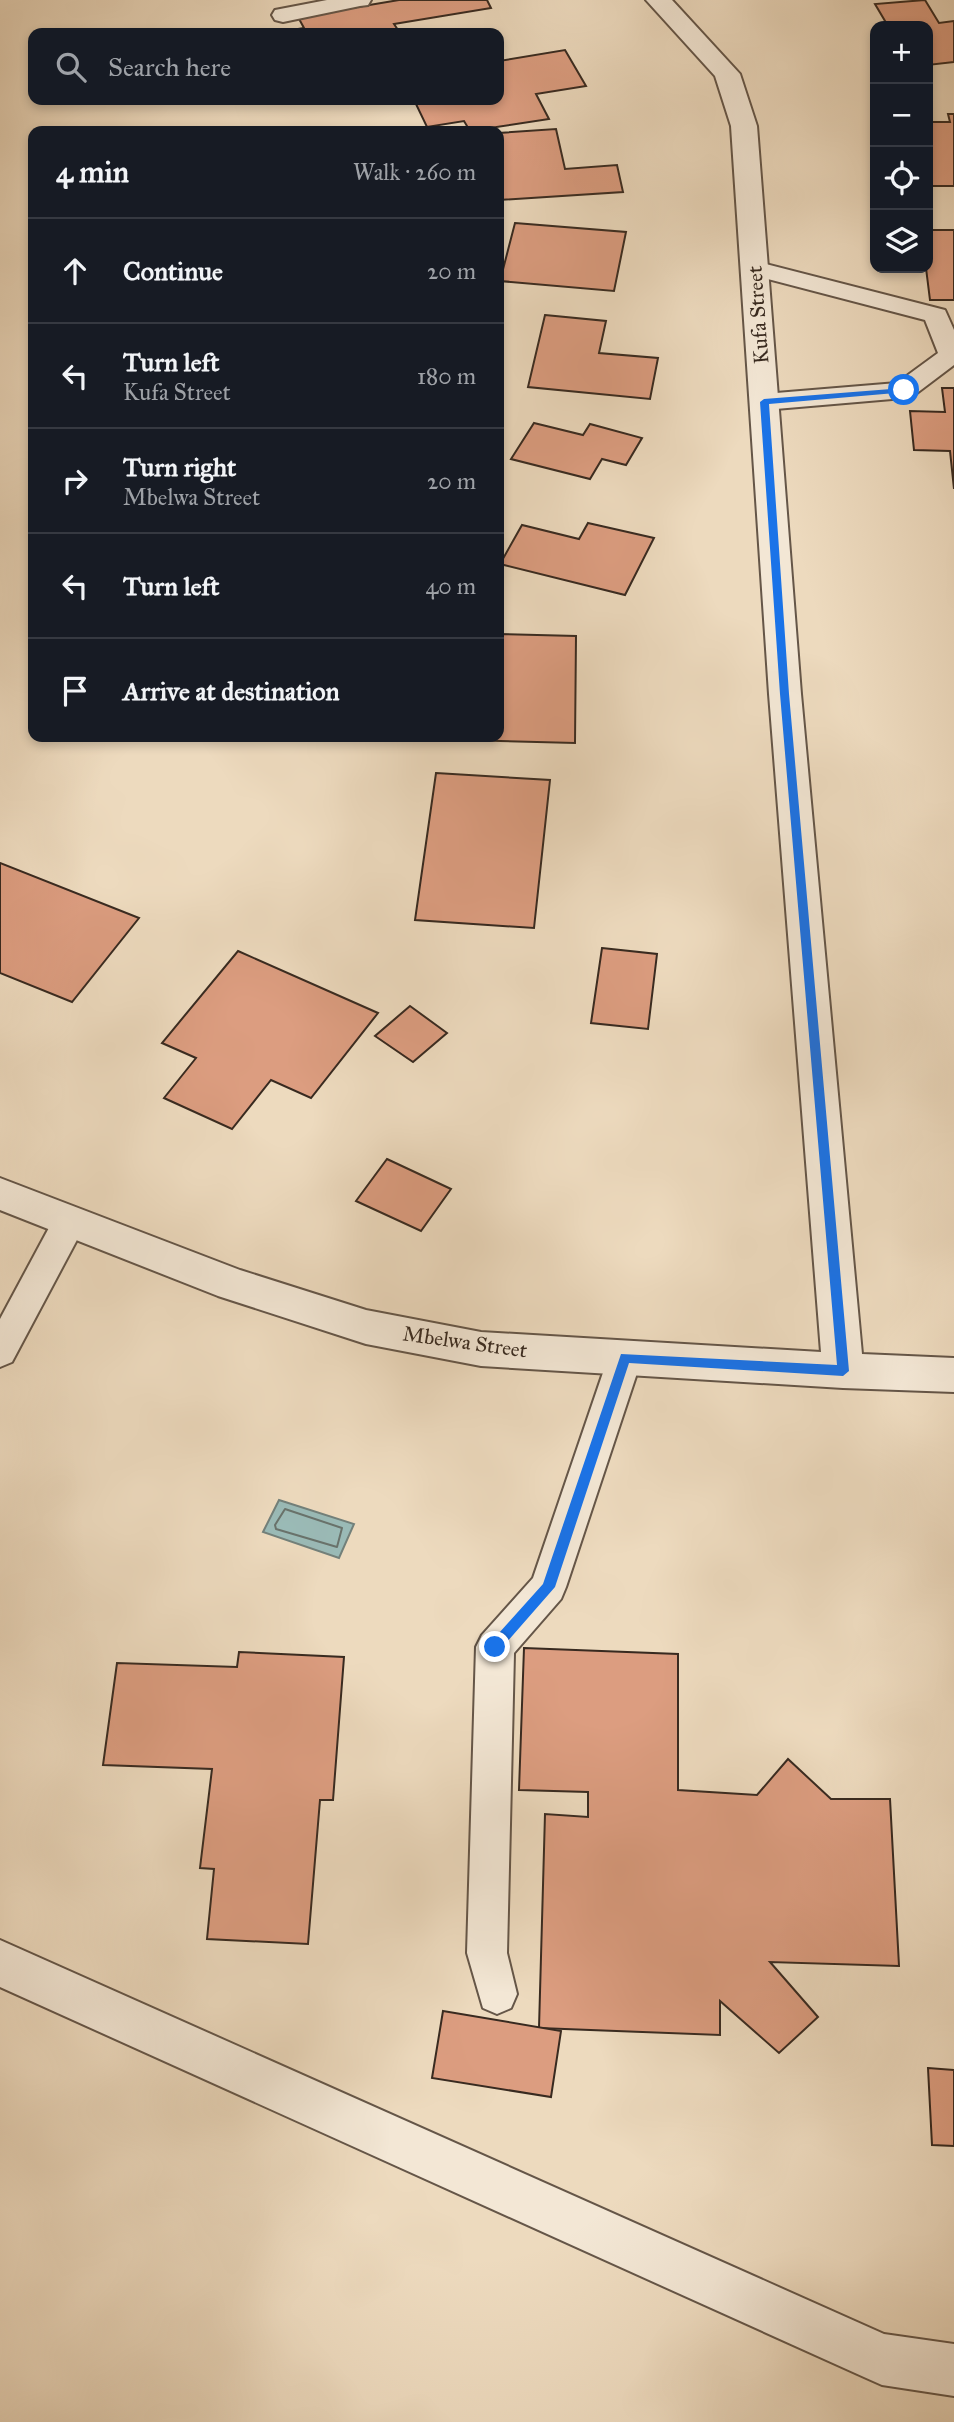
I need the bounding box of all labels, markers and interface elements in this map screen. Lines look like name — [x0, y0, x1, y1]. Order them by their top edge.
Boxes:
map controls — [870, 21, 933, 273]
button: + — [870, 21, 933, 84]
search box — [28, 28, 504, 105]
icon: search — [52, 48, 90, 86]
text: Search here — [108, 51, 231, 83]
button: − — [870, 84, 933, 147]
button: locate — [870, 147, 933, 210]
text: 4 min — [56, 154, 129, 190]
text: Walk · 260 m — [353, 158, 476, 186]
button: layers — [870, 210, 933, 273]
icon: ahead — [56, 252, 94, 290]
text: Continue — [123, 255, 223, 287]
text: 20 m — [427, 257, 476, 285]
street label: Kufa Street — [742, 264, 774, 365]
text: Turn left — [123, 346, 219, 378]
icon: left — [56, 357, 94, 395]
text: 180 m — [417, 362, 476, 390]
route start — [888, 374, 919, 405]
text: Kufa Street — [123, 378, 231, 406]
text: Turn right — [123, 451, 236, 483]
icon: right — [56, 462, 94, 500]
text: 20 m — [427, 467, 476, 495]
text: Mbelwa Street — [123, 483, 260, 511]
icon: left — [56, 567, 94, 605]
text: Turn left — [123, 570, 219, 602]
text: 40 m — [426, 572, 476, 600]
icon: arrive — [56, 672, 94, 710]
text: Arrive at destination — [123, 675, 340, 707]
street label: Mbelwa Street — [401, 1320, 529, 1364]
route end — [479, 1631, 510, 1662]

